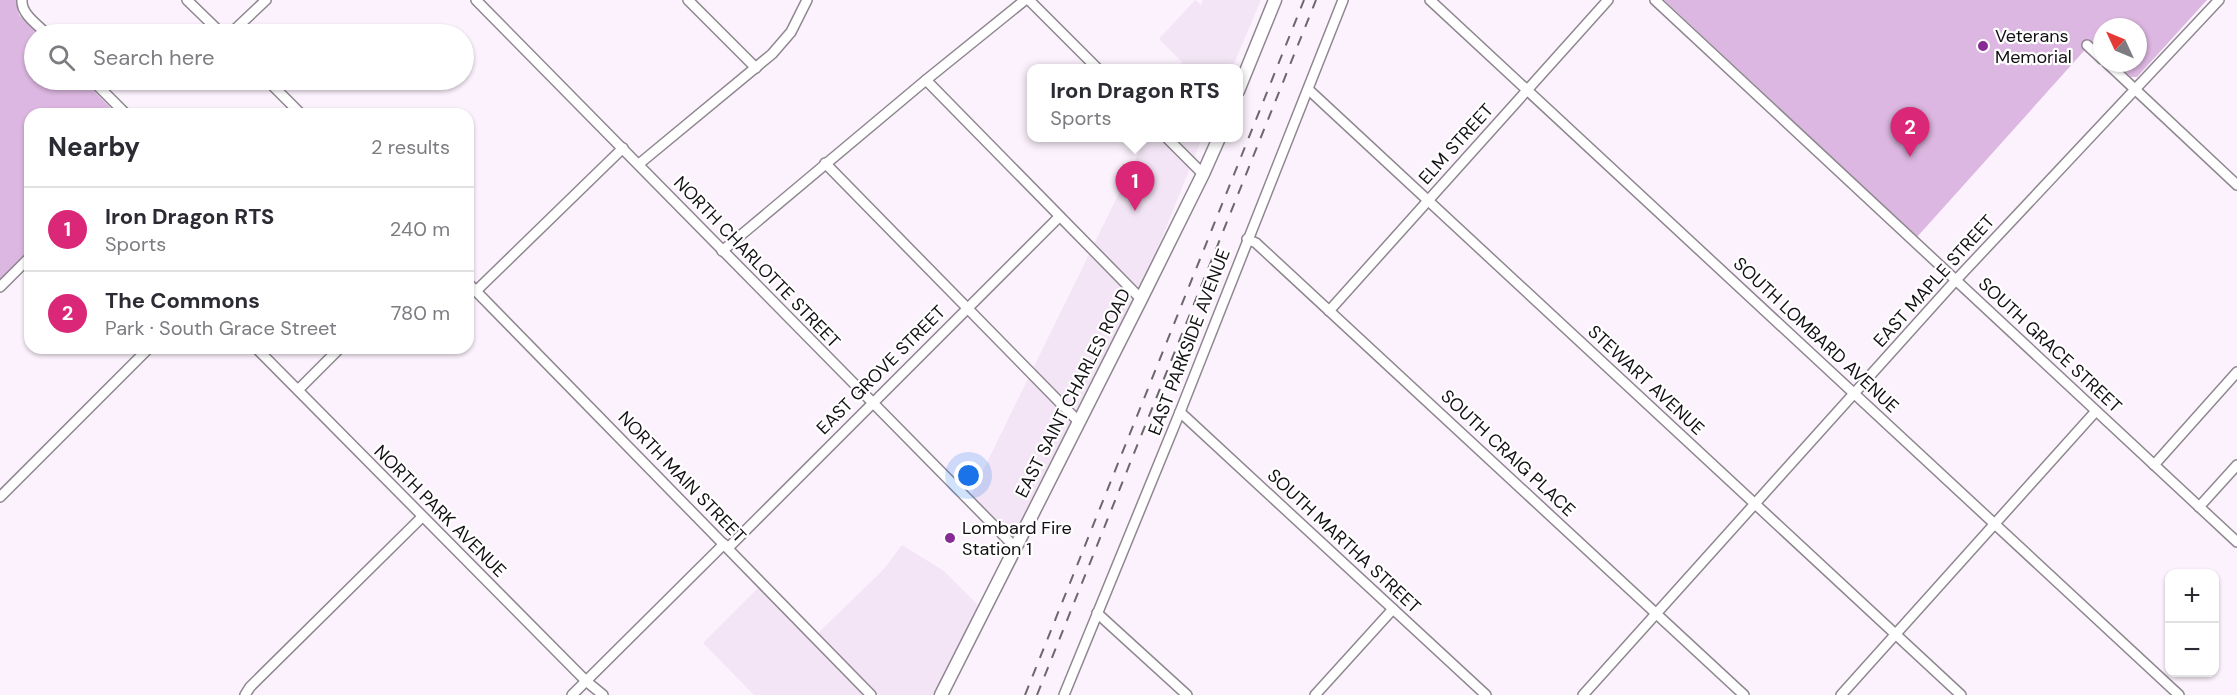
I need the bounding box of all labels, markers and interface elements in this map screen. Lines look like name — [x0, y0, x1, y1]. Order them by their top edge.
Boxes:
north arrow — [2093, 18, 2147, 72]
search box — [24, 24, 474, 90]
place label: Veterans Memorial — [1995, 24, 2072, 69]
marker: Veterans Memorial — [1976, 39, 1990, 53]
icon: search — [45, 41, 78, 74]
text: Search here — [93, 43, 214, 72]
popup — [1027, 64, 1243, 142]
text: Iron Dragon RTS — [1050, 76, 1220, 105]
street label: ELM STREET — [1413, 98, 1499, 190]
text: Sports — [1050, 105, 1112, 131]
pin: 2 — [1890, 108, 1930, 157]
text: Nearby — [48, 130, 140, 164]
text: 2 results — [371, 134, 450, 160]
pin: 1 — [1116, 162, 1154, 211]
street label: NORTH CHARLOTTE STREET — [668, 171, 846, 353]
text: Iron Dragon RTS — [105, 202, 274, 231]
street label: EAST MAPLE STREET — [1868, 210, 2000, 352]
text: 1 — [64, 216, 71, 242]
text: 240 m — [390, 216, 450, 242]
text: Sports — [105, 231, 166, 257]
street label: EAST PARKSIDE AVENUE — [1142, 245, 1236, 439]
street label: SOUTH LOMBARD AVENUE — [1728, 252, 1904, 418]
street label: SOUTH GRACE STREET — [1973, 272, 2127, 418]
street label: EAST SAINT CHARLES ROAD — [1010, 284, 1136, 502]
text: The Commons — [105, 286, 260, 315]
text: 2 — [62, 300, 73, 326]
text: 780 m — [391, 300, 450, 326]
street label: EAST GROVE STREET — [811, 300, 951, 440]
text: Park · South Grace Street — [105, 315, 337, 341]
street label: STEWART AVENUE — [1583, 320, 1709, 440]
street label: SOUTH CRAIG PLACE — [1436, 384, 1580, 522]
street label: NORTH MAIN STREET — [613, 406, 751, 548]
street label: NORTH PARK AVENUE — [369, 440, 511, 582]
your location — [954, 461, 983, 490]
street label: SOUTH MARTHA STREET — [1262, 463, 1426, 619]
place label: Lombard Fire Station 1 — [962, 516, 1072, 561]
marker: Lombard Fire Station 1 — [943, 531, 957, 545]
map controls — [2165, 569, 2219, 677]
button: + — [2165, 569, 2219, 623]
button: − — [2165, 623, 2219, 677]

